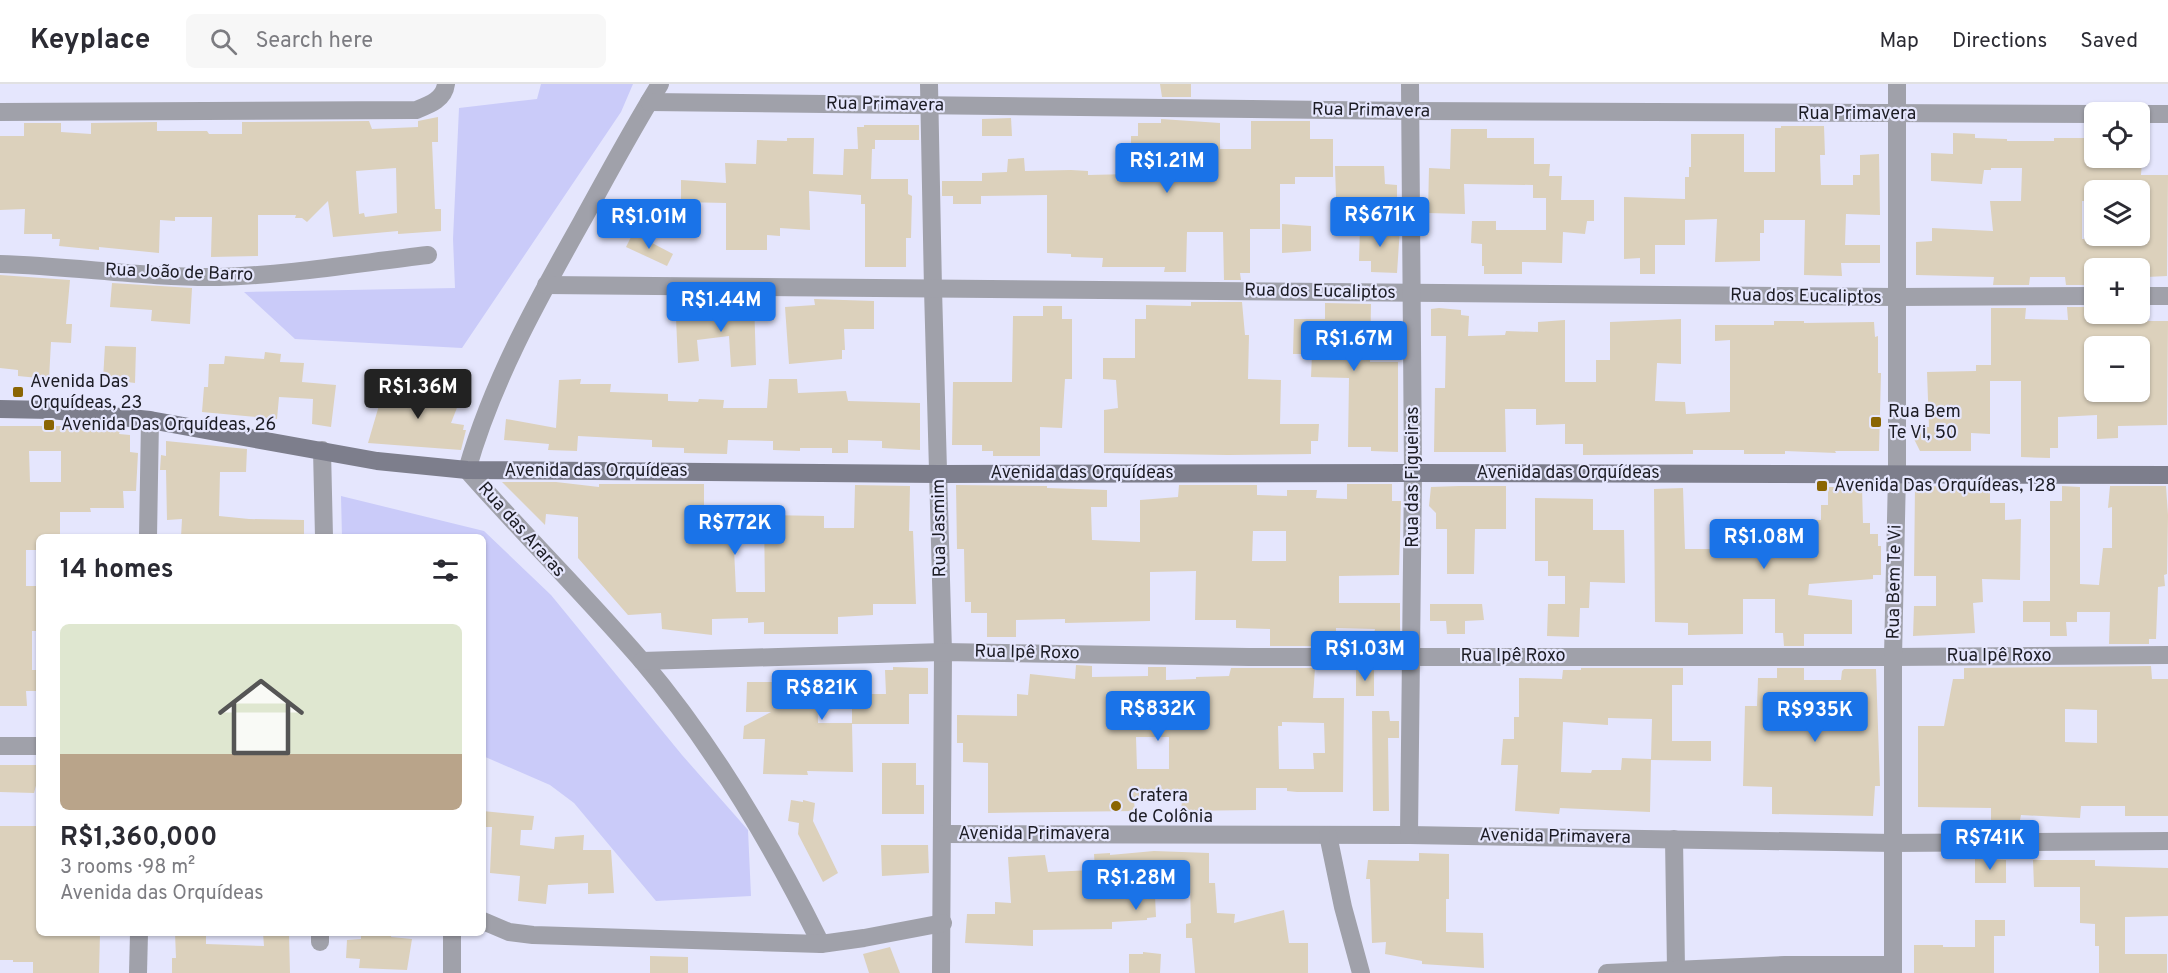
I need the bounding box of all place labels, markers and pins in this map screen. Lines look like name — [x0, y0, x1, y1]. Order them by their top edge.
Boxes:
pin: R$1.21M — [1112, 143, 1222, 194]
pin: R$671K — [1331, 197, 1429, 248]
pin: R$1.01M — [594, 199, 704, 250]
pin: R$1.44M — [666, 282, 776, 333]
pin: R$1.67M — [1299, 321, 1409, 372]
pin: R$1.36M — [363, 369, 473, 420]
place label: Avenida Das Orquídeas, 23 — [30, 371, 142, 415]
marker: Avenida Das Orquídeas, 23 — [11, 385, 25, 399]
place label: Rua Bem Te Vi, 50 — [1888, 401, 1961, 445]
place label: Avenida Das Orquídeas, 26 — [61, 414, 276, 437]
marker: Rua Bem Te Vi, 50 — [1869, 415, 1883, 429]
marker: Avenida Das Orquídeas, 26 — [42, 418, 56, 432]
place label: Avenida Das Orquídeas, 128 — [1834, 475, 2056, 498]
marker: Avenida Das Orquídeas, 128 — [1815, 479, 1829, 493]
pin: R$772K — [686, 505, 784, 556]
pin: R$1.08M — [1709, 519, 1819, 570]
pin: R$1.03M — [1310, 631, 1420, 682]
pin: R$821K — [773, 670, 871, 721]
pin: R$832K — [1109, 691, 1207, 742]
pin: R$935K — [1766, 692, 1864, 743]
place label: Cratera de Colônia — [1128, 785, 1213, 829]
marker: Cratera de Colônia — [1109, 799, 1123, 813]
pin: R$741K — [1941, 820, 2039, 871]
pin: R$1.28M — [1081, 860, 1191, 911]

